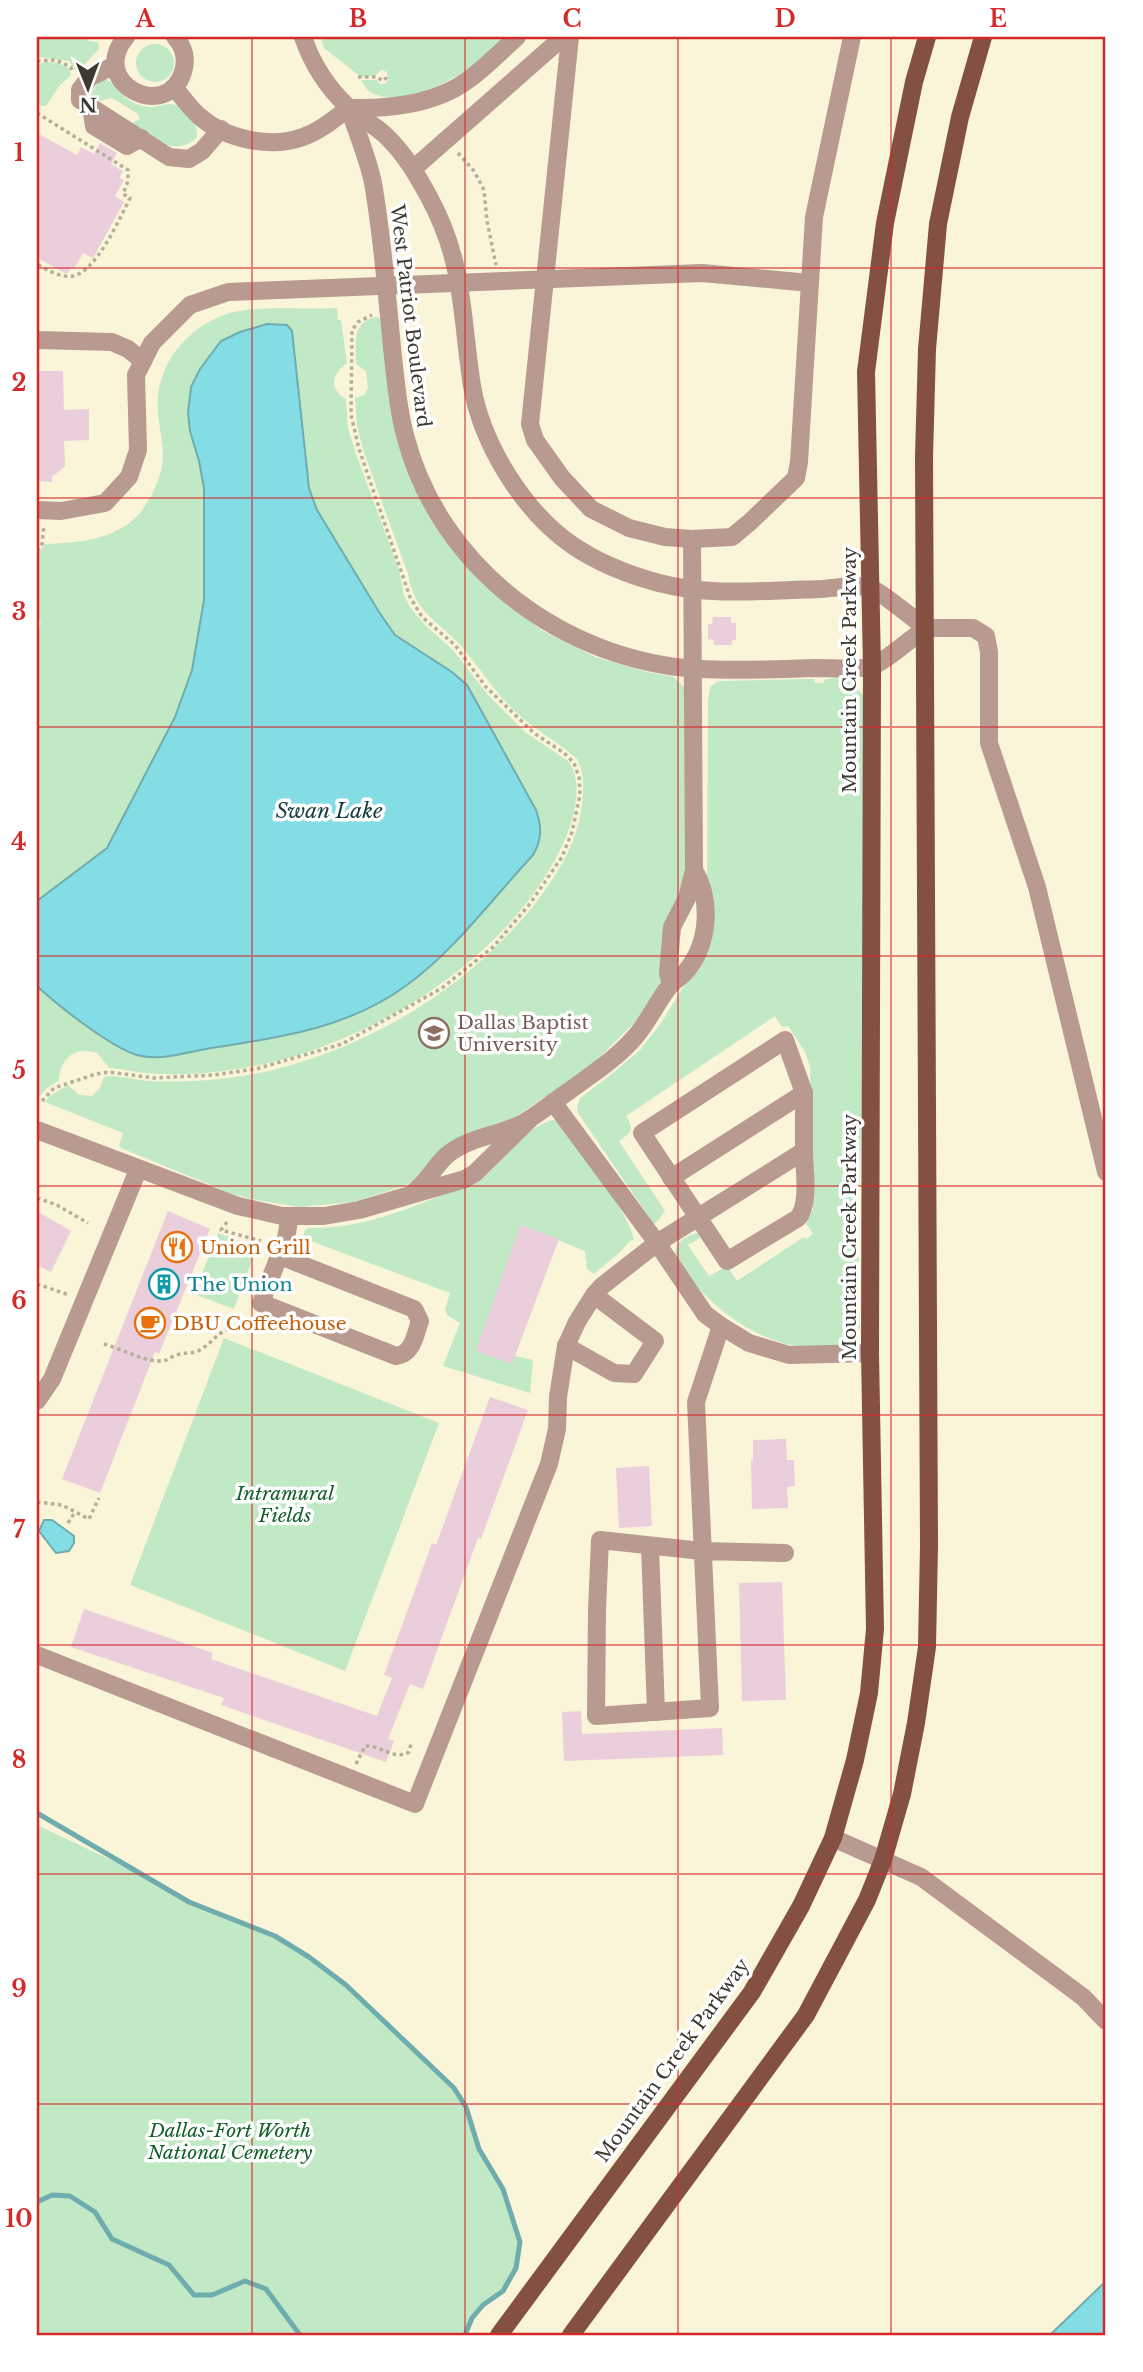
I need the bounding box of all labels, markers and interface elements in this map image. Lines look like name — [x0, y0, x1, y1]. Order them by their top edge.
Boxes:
text: A — [135, 5, 156, 33]
text: B — [349, 5, 367, 33]
text: C — [563, 5, 581, 33]
text: D — [774, 5, 796, 33]
text: E — [989, 5, 1007, 33]
north arrow — [52, 52, 122, 122]
text: N — [79, 93, 97, 116]
text: 1 — [14, 139, 24, 167]
street label: West Patriot Boulevard — [385, 202, 436, 429]
text: 2 — [12, 369, 26, 397]
street label: Mountain Creek Parkway — [838, 547, 861, 793]
text: 3 — [12, 598, 26, 626]
water label: Swan Lake — [275, 798, 383, 824]
text: 4 — [11, 828, 27, 856]
place label: Dallas Baptist University — [457, 1011, 589, 1056]
school or university icon: Dallas Baptist University — [417, 1016, 451, 1050]
text: 5 — [12, 1057, 26, 1085]
street label: Mountain Creek Parkway — [838, 1114, 861, 1360]
restaurant icon: Union Grill — [160, 1230, 194, 1264]
place label: Union Grill — [200, 1236, 311, 1259]
building icon: The Union — [147, 1267, 181, 1301]
place label: The Union — [187, 1273, 293, 1296]
text: 6 — [11, 1287, 27, 1315]
cafe icon: DBU Coffeehouse — [133, 1306, 167, 1340]
place label: DBU Coffeehouse — [173, 1312, 347, 1335]
park label: Intramural Fields — [235, 1482, 334, 1527]
text: 7 — [13, 1516, 26, 1544]
text: 8 — [12, 1746, 26, 1774]
street label: Mountain Creek Parkway — [591, 1954, 754, 2167]
text: 9 — [11, 1975, 27, 2003]
park label: Dallas-Fort Worth National Cemetery — [147, 2119, 312, 2164]
text: 10 — [5, 2205, 33, 2233]

